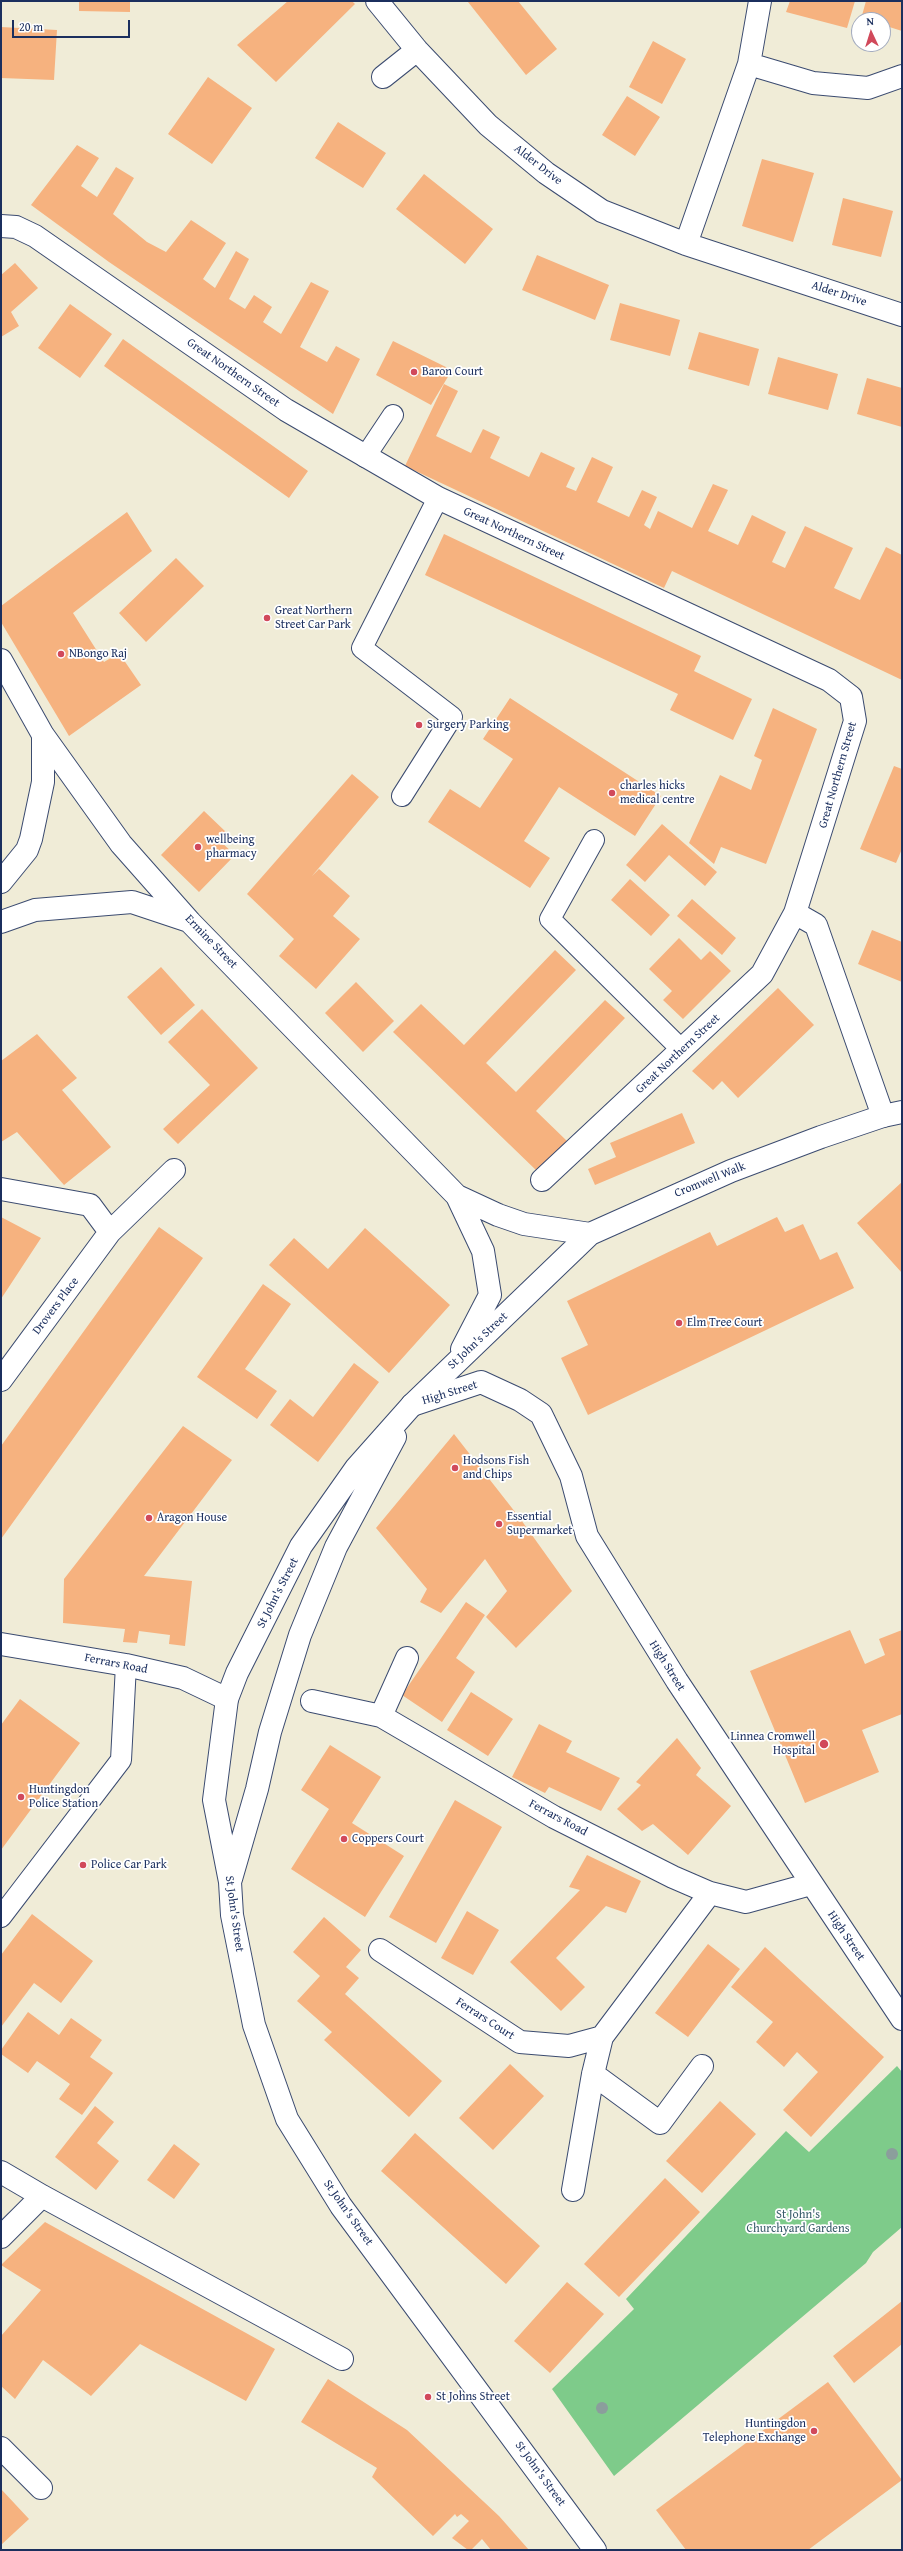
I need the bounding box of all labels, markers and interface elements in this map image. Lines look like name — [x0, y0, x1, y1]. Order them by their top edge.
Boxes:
scale bar — [14, 12, 132, 38]
north arrow — [851, 12, 891, 52]
text: N — [866, 13, 874, 29]
text: 20 m — [19, 18, 43, 35]
street label: Alder Drive — [511, 142, 565, 188]
street label: Alder Drive — [810, 278, 868, 310]
street label: Great Northern Street — [184, 335, 282, 411]
place label: Baron Court — [422, 365, 483, 379]
marker: Baron Court — [409, 367, 419, 377]
street label: Great Northern Street — [461, 504, 567, 564]
place label: Great Northern Street Car Park — [275, 604, 352, 632]
marker: Great Northern Street Car Park — [262, 613, 272, 623]
place label: NBongo Raj — [69, 647, 127, 661]
marker: NBongo Raj — [56, 649, 66, 659]
place label: Surgery Parking — [427, 718, 509, 732]
marker: Surgery Parking — [414, 720, 424, 730]
street label: Great Northern Street — [816, 720, 860, 830]
place label: charles hicks medical centre — [620, 779, 695, 807]
marker: charles hicks medical centre — [607, 788, 617, 798]
place label: wellbeing pharmacy — [206, 833, 257, 861]
marker: wellbeing pharmacy — [193, 842, 203, 852]
street label: Ermine Street — [182, 912, 240, 972]
street label: Great Northern Street — [633, 1011, 723, 1097]
street label: Cromwell Walk — [672, 1159, 748, 1201]
street label: Drovers Place — [30, 1274, 82, 1338]
street label: St John's Street — [445, 1309, 511, 1373]
place label: Elm Tree Court — [687, 1316, 763, 1330]
marker: Elm Tree Court — [674, 1318, 684, 1328]
street label: High Street — [421, 1378, 479, 1408]
place label: Hodsons Fish and Chips — [463, 1454, 529, 1482]
marker: Hodsons Fish and Chips — [450, 1463, 460, 1473]
place label: Essential Supermarket — [507, 1510, 573, 1538]
place label: Aragon House — [157, 1511, 227, 1525]
marker: Aragon House — [144, 1513, 154, 1523]
marker: Essential Supermarket — [494, 1519, 504, 1529]
street label: St John's Street — [254, 1555, 302, 1631]
street label: High Street — [646, 1638, 688, 1694]
street label: Ferrars Road — [83, 1651, 149, 1677]
place label: Linnea Cromwell Hospital — [731, 1730, 815, 1758]
marker: Linnea Cromwell Hospital — [818, 1738, 830, 1750]
place label: Huntingdon Police Station — [29, 1783, 98, 1811]
marker: Huntingdon Police Station — [16, 1792, 26, 1802]
street label: Ferrars Road — [526, 1797, 590, 1839]
place label: Coppers Court — [352, 1832, 424, 1846]
marker: Coppers Court — [339, 1834, 349, 1844]
place label: Police Car Park — [91, 1858, 167, 1872]
marker: Police Car Park — [78, 1860, 88, 1870]
street label: St John's Street — [222, 1875, 246, 1953]
street label: High Street — [824, 1908, 868, 1964]
street label: Ferrars Court — [453, 1995, 517, 2043]
street label: St John's Street — [320, 2177, 376, 2249]
park label: St John's Churchyard Gardens — [747, 2208, 849, 2236]
place label: St Johns Street — [436, 2390, 510, 2404]
marker: St Johns Street — [423, 2392, 433, 2402]
place label: Huntingdon Telephone Exchange — [703, 2417, 806, 2445]
marker: Huntingdon Telephone Exchange — [809, 2426, 819, 2436]
street label: St John's Street — [512, 2439, 568, 2509]

